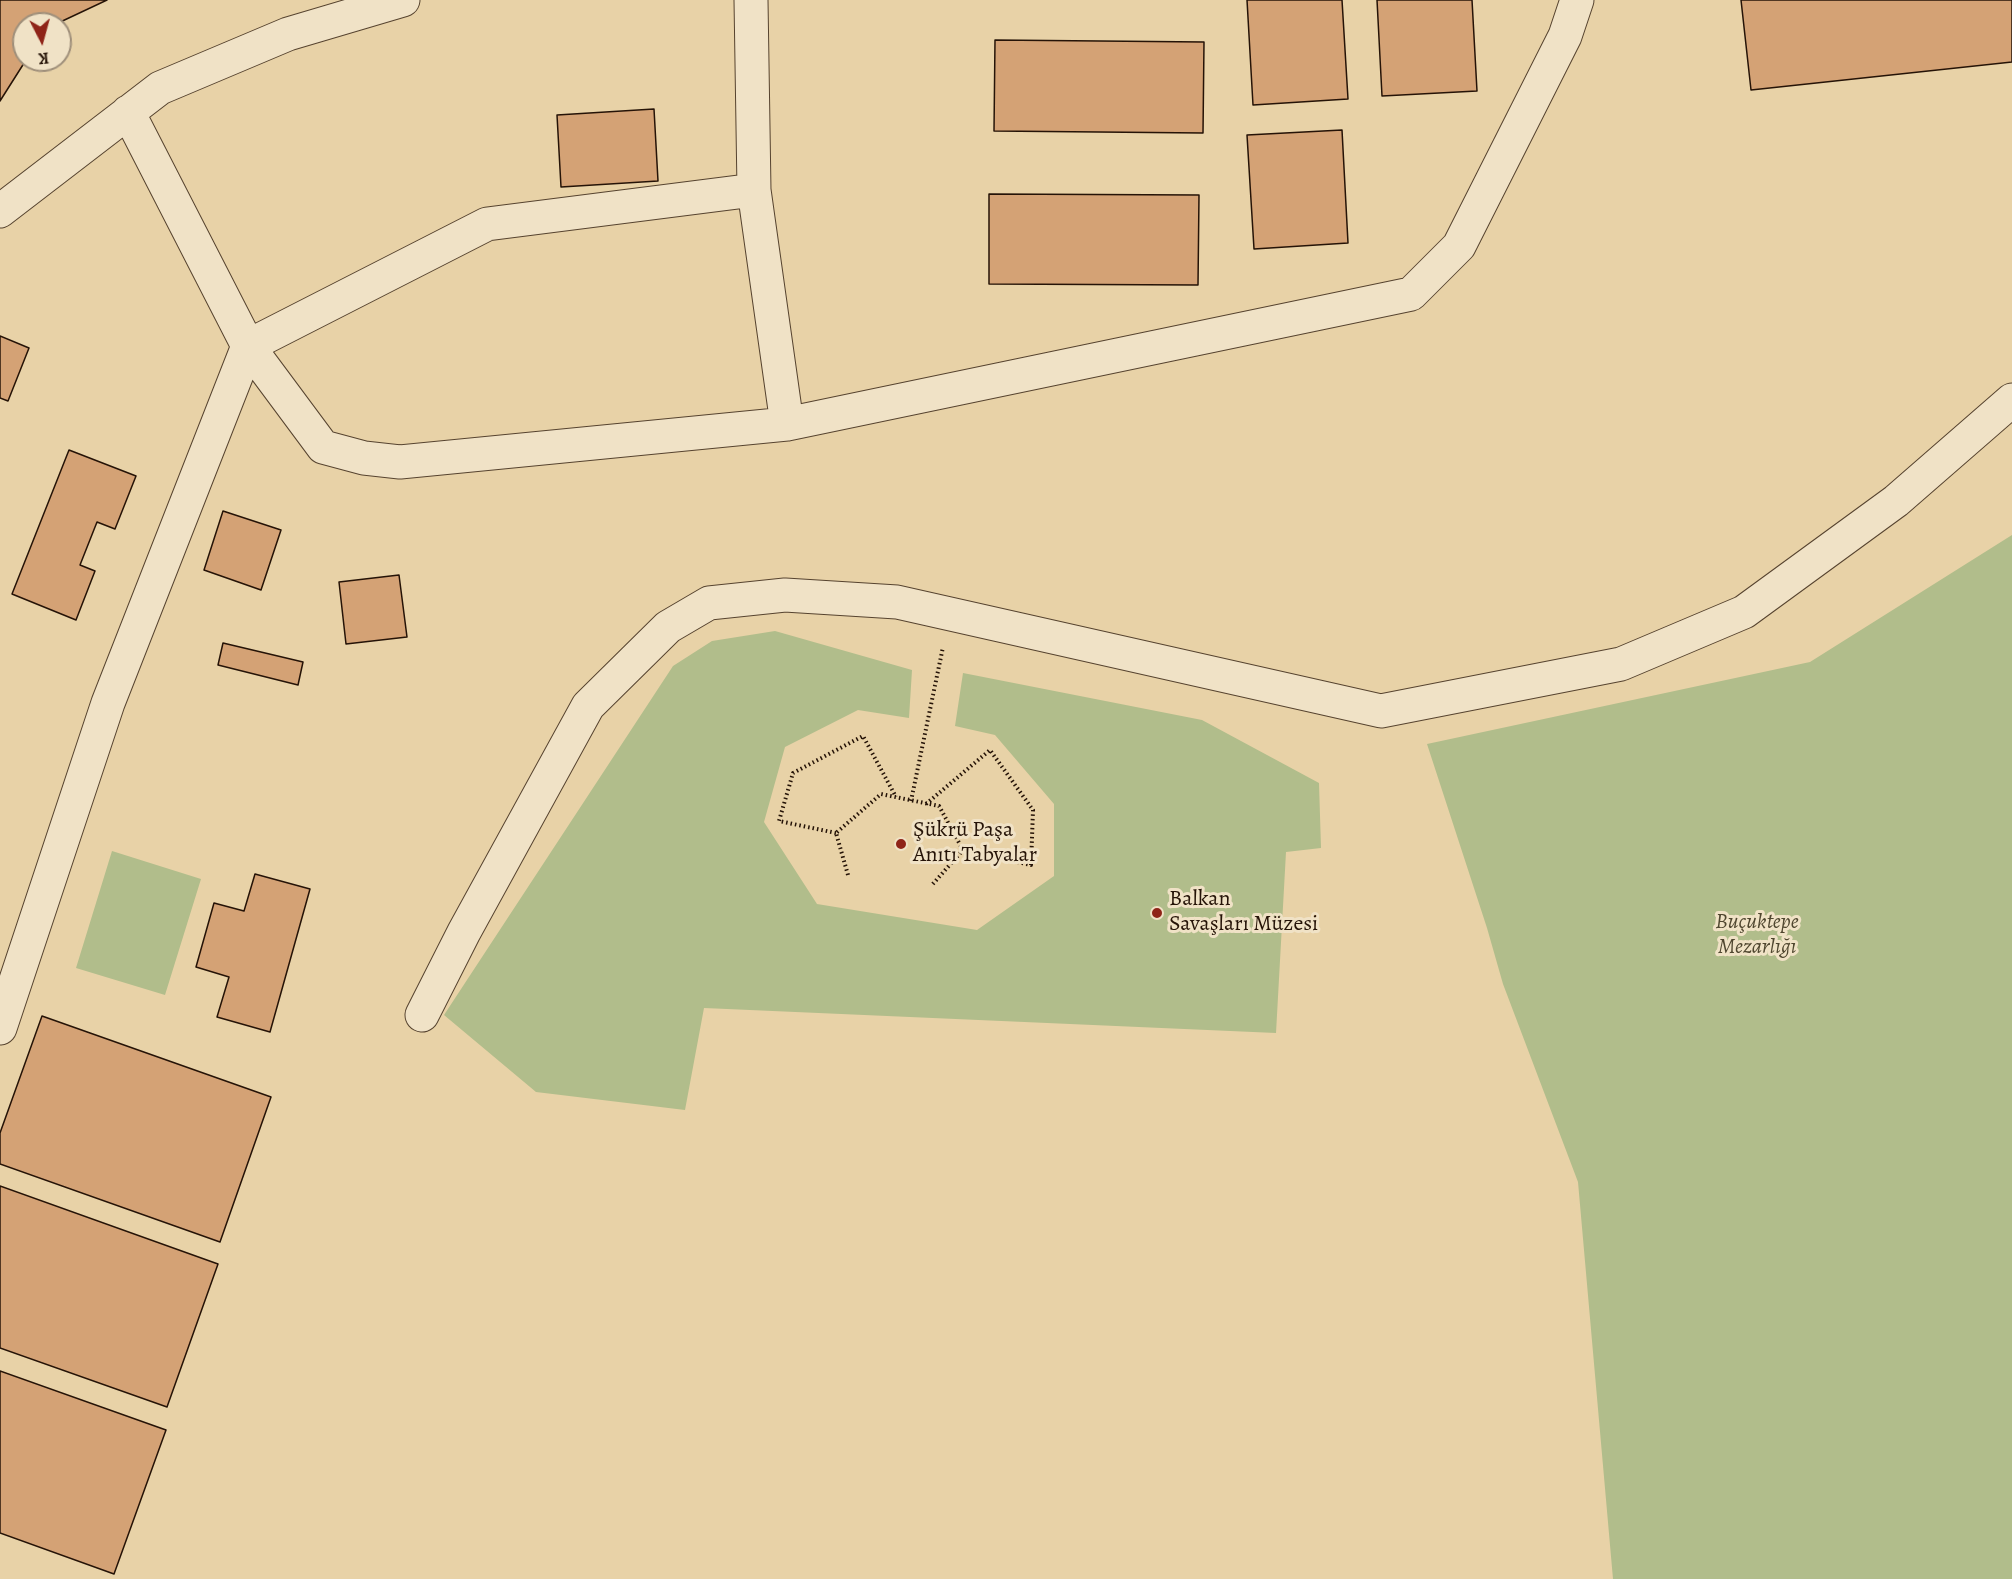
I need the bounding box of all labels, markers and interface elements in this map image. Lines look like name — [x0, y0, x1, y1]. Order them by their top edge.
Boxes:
north arrow — [12, 12, 72, 72]
text: K — [37, 46, 50, 69]
place label: Şükrü Paşa Anıtı Tabyalar — [913, 818, 1037, 870]
marker: Şükrü Paşa Anıtı Tabyalar — [894, 837, 908, 851]
place label: Balkan Savaşları Müzesi — [1169, 887, 1318, 938]
marker: Balkan Savaşları Müzesi — [1150, 906, 1164, 920]
park label: Buçuktepe Mezarlığı — [1715, 910, 1799, 962]

